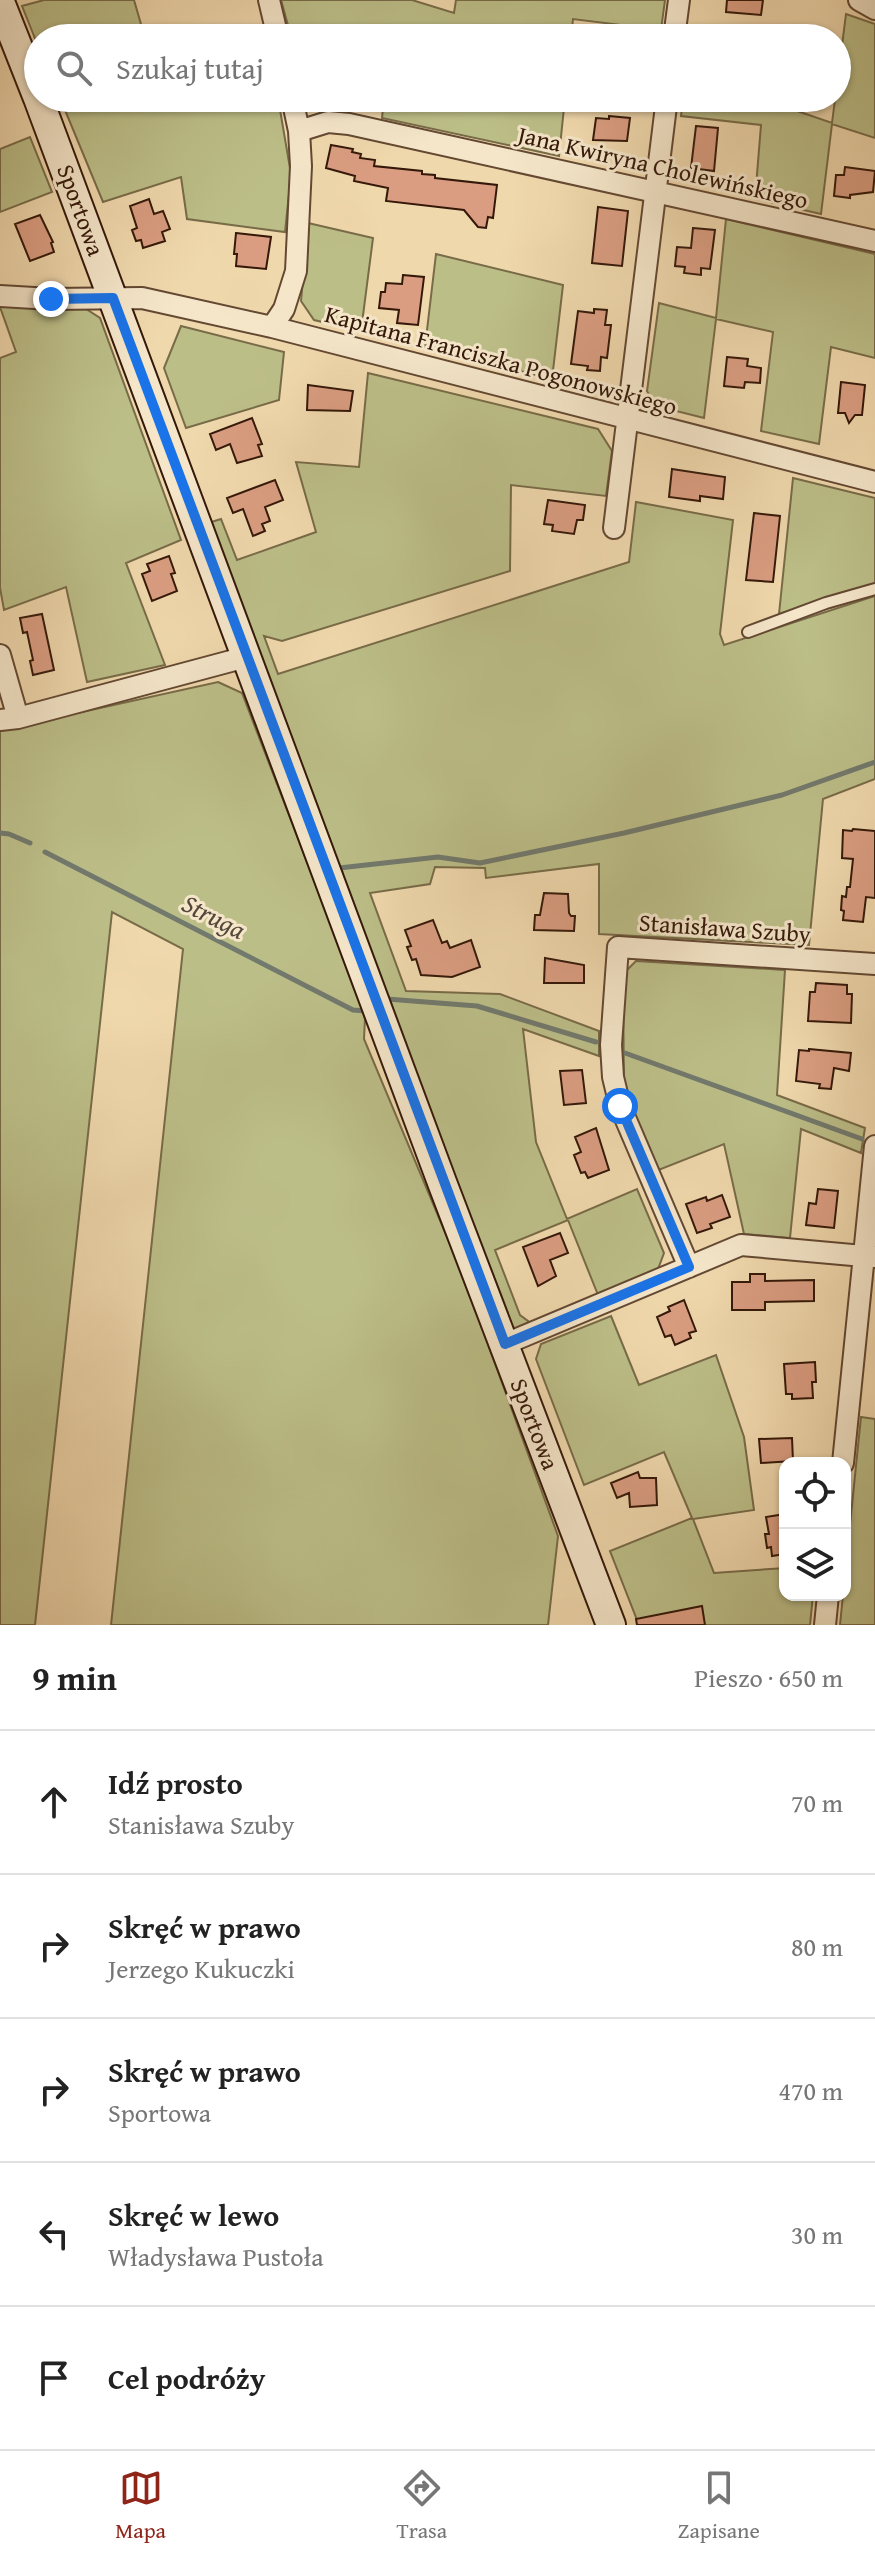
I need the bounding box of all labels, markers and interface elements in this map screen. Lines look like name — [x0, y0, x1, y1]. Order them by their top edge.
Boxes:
search box — [24, 24, 851, 112]
icon: search — [52, 46, 96, 90]
text: Szukaj tutaj — [116, 46, 264, 90]
street label: Jana Kwiryna Cholewińskiego — [512, 116, 812, 217]
street label: Sportowa — [48, 159, 114, 261]
route end — [33, 281, 69, 317]
street label: Kapitana Franciszka Pogonowskiego — [321, 296, 681, 424]
water label: Struga — [175, 883, 253, 949]
street label: Stanisława Szuby — [638, 905, 812, 951]
route start — [602, 1088, 638, 1124]
street label: Sportowa — [502, 1373, 569, 1475]
map controls — [779, 1457, 851, 1601]
button: locate — [779, 1457, 851, 1529]
button: layers — [779, 1529, 851, 1601]
text: 9 min — [32, 1653, 117, 1702]
text: Pieszo · 650 m — [694, 1658, 843, 1697]
text: Idź prosto — [108, 1761, 243, 1805]
icon: ahead — [32, 1780, 76, 1824]
text: 70 m — [791, 1783, 843, 1822]
text: Stanisława Szuby — [108, 1805, 295, 1844]
text: Skręć w prawo — [108, 1905, 301, 1949]
icon: right — [32, 1924, 76, 1968]
text: 80 m — [791, 1927, 843, 1966]
text: Jerzego Kukuczki — [108, 1949, 295, 1988]
text: Skręć w prawo — [108, 2049, 301, 2093]
icon: right — [32, 2068, 76, 2112]
text: 470 m — [778, 2071, 843, 2110]
text: Sportowa — [108, 2093, 211, 2132]
text: Skręć w lewo — [108, 2193, 279, 2237]
icon: left — [32, 2212, 76, 2256]
text: 30 m — [791, 2215, 843, 2254]
text: Władysława Pustoła — [108, 2237, 323, 2276]
icon: arrive — [32, 2356, 76, 2400]
text: Cel podróży — [108, 2356, 265, 2400]
tab: Mapa — [115, 2466, 166, 2546]
tab: Trasa — [397, 2466, 447, 2546]
tab: Zapisane — [678, 2466, 760, 2546]

